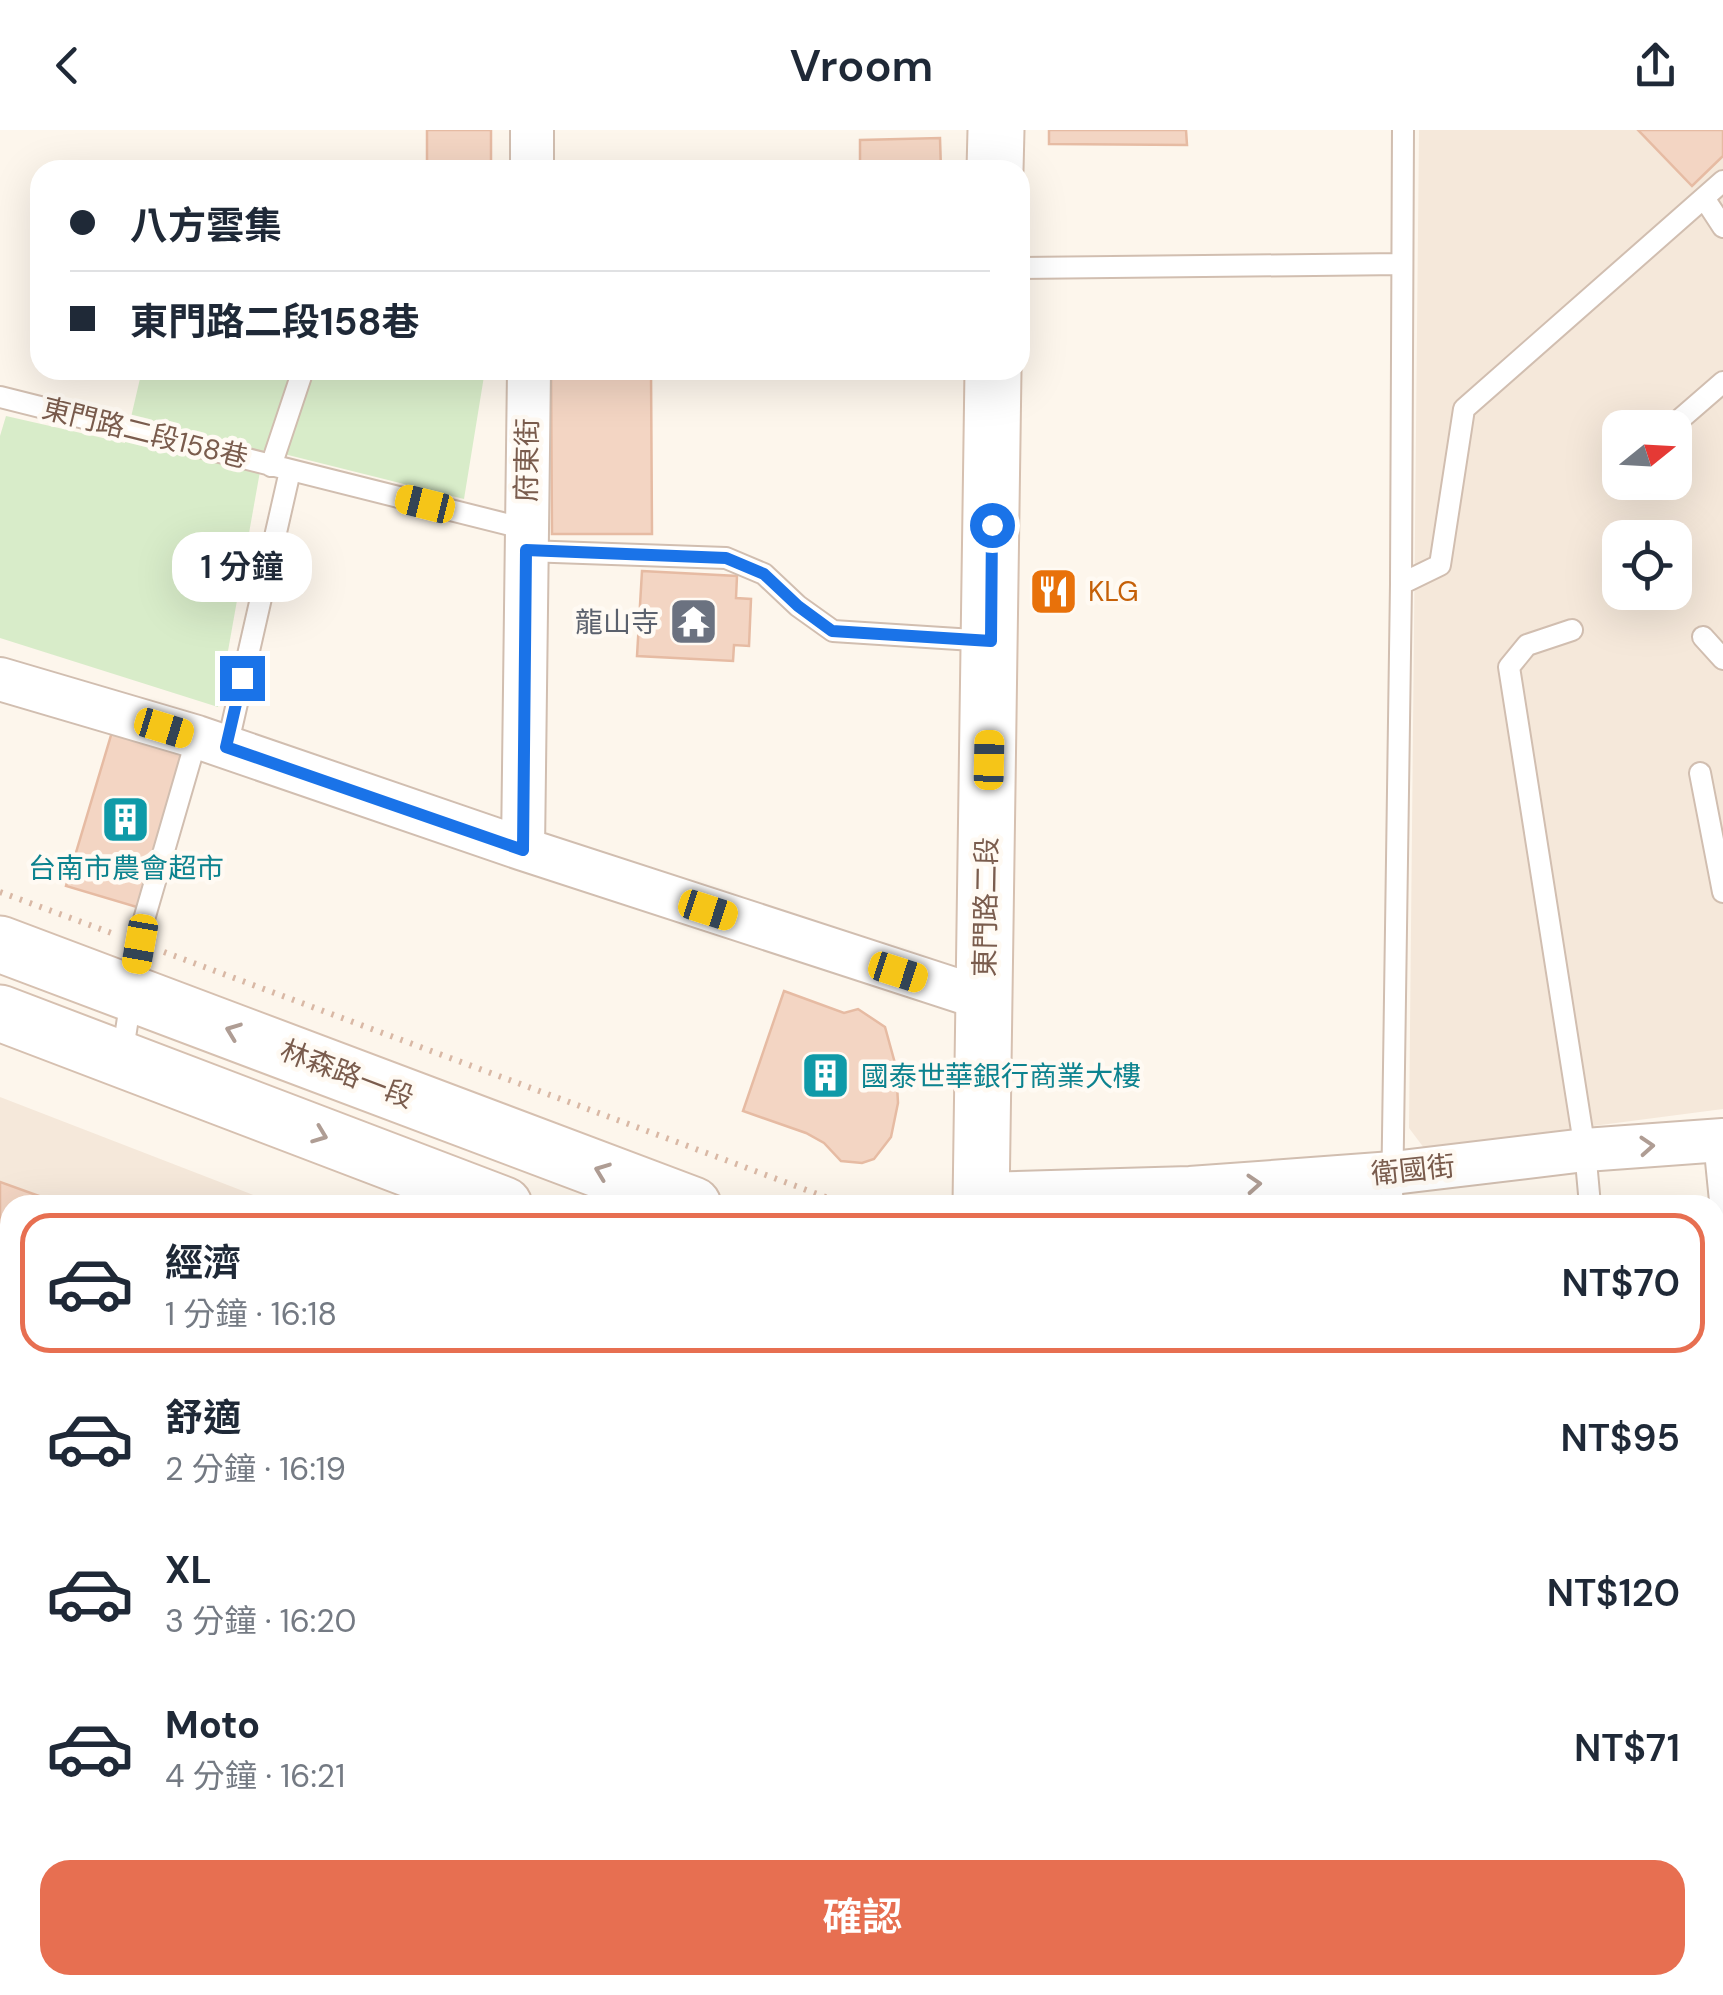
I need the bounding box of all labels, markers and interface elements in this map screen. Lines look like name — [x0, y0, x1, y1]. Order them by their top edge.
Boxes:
text: Vroom — [790, 36, 933, 95]
icon: back — [40, 38, 95, 93]
icon: share — [1628, 38, 1683, 93]
text: 八方雲集 — [130, 201, 282, 251]
text: 東門路二段158巷 — [130, 297, 420, 347]
street label: 東門路二段158巷 — [38, 390, 252, 476]
north arrow — [1602, 410, 1692, 500]
map controls — [1602, 410, 1692, 610]
street label: 府東街 — [508, 418, 546, 502]
car — [392, 482, 458, 526]
route start — [970, 503, 1015, 548]
button: locate — [1602, 520, 1692, 610]
callout: 1 分鐘 — [172, 533, 312, 603]
text: 1 分鐘 — [201, 546, 283, 588]
restaurant icon: KLG — [1027, 565, 1079, 617]
place label: KLG — [1088, 573, 1139, 610]
temple icon: 龍山寺 — [668, 596, 720, 648]
place label: 龍山寺 — [575, 604, 659, 641]
route end — [220, 656, 265, 701]
car — [131, 705, 197, 751]
car — [973, 730, 1005, 790]
building icon: 台南市農會超市 — [100, 794, 152, 846]
street label: 東門路二段 — [966, 837, 1006, 977]
place label: 台南市農會超市 — [28, 850, 224, 887]
car — [675, 886, 741, 934]
car — [120, 912, 160, 976]
car — [865, 948, 931, 996]
one-way arrow — [225, 1022, 242, 1043]
street label: 林森路一段 — [275, 1032, 419, 1116]
building icon: 國泰世華銀行商業大樓 — [800, 1050, 852, 1102]
place label: 國泰世華銀行商業大樓 — [861, 1058, 1141, 1095]
one-way arrow — [310, 1124, 327, 1144]
one-way arrow — [1639, 1135, 1655, 1157]
street label: 衛國街 — [1369, 1147, 1457, 1193]
one-way arrow — [594, 1162, 612, 1182]
one-way arrow — [1246, 1173, 1262, 1195]
icon: car — [45, 1238, 135, 1328]
text: 經濟 — [165, 1238, 241, 1288]
text: NT$70 — [1562, 1258, 1680, 1308]
text: 1 分鐘 · 16:18 — [165, 1293, 337, 1335]
icon: car — [45, 1393, 135, 1483]
text: 舒適 — [165, 1393, 241, 1443]
text: NT$95 — [1561, 1413, 1680, 1463]
text: 2 分鐘 · 16:19 — [165, 1448, 346, 1490]
text: XL — [165, 1545, 212, 1595]
icon: car — [45, 1548, 135, 1638]
text: NT$120 — [1547, 1568, 1680, 1618]
text: 3 分鐘 · 16:20 — [165, 1600, 356, 1642]
text: Moto — [165, 1700, 260, 1750]
icon: car — [45, 1703, 135, 1793]
text: NT$71 — [1574, 1723, 1680, 1773]
text: 4 分鐘 · 16:21 — [165, 1755, 345, 1797]
button: 確認 — [40, 1860, 1685, 1975]

